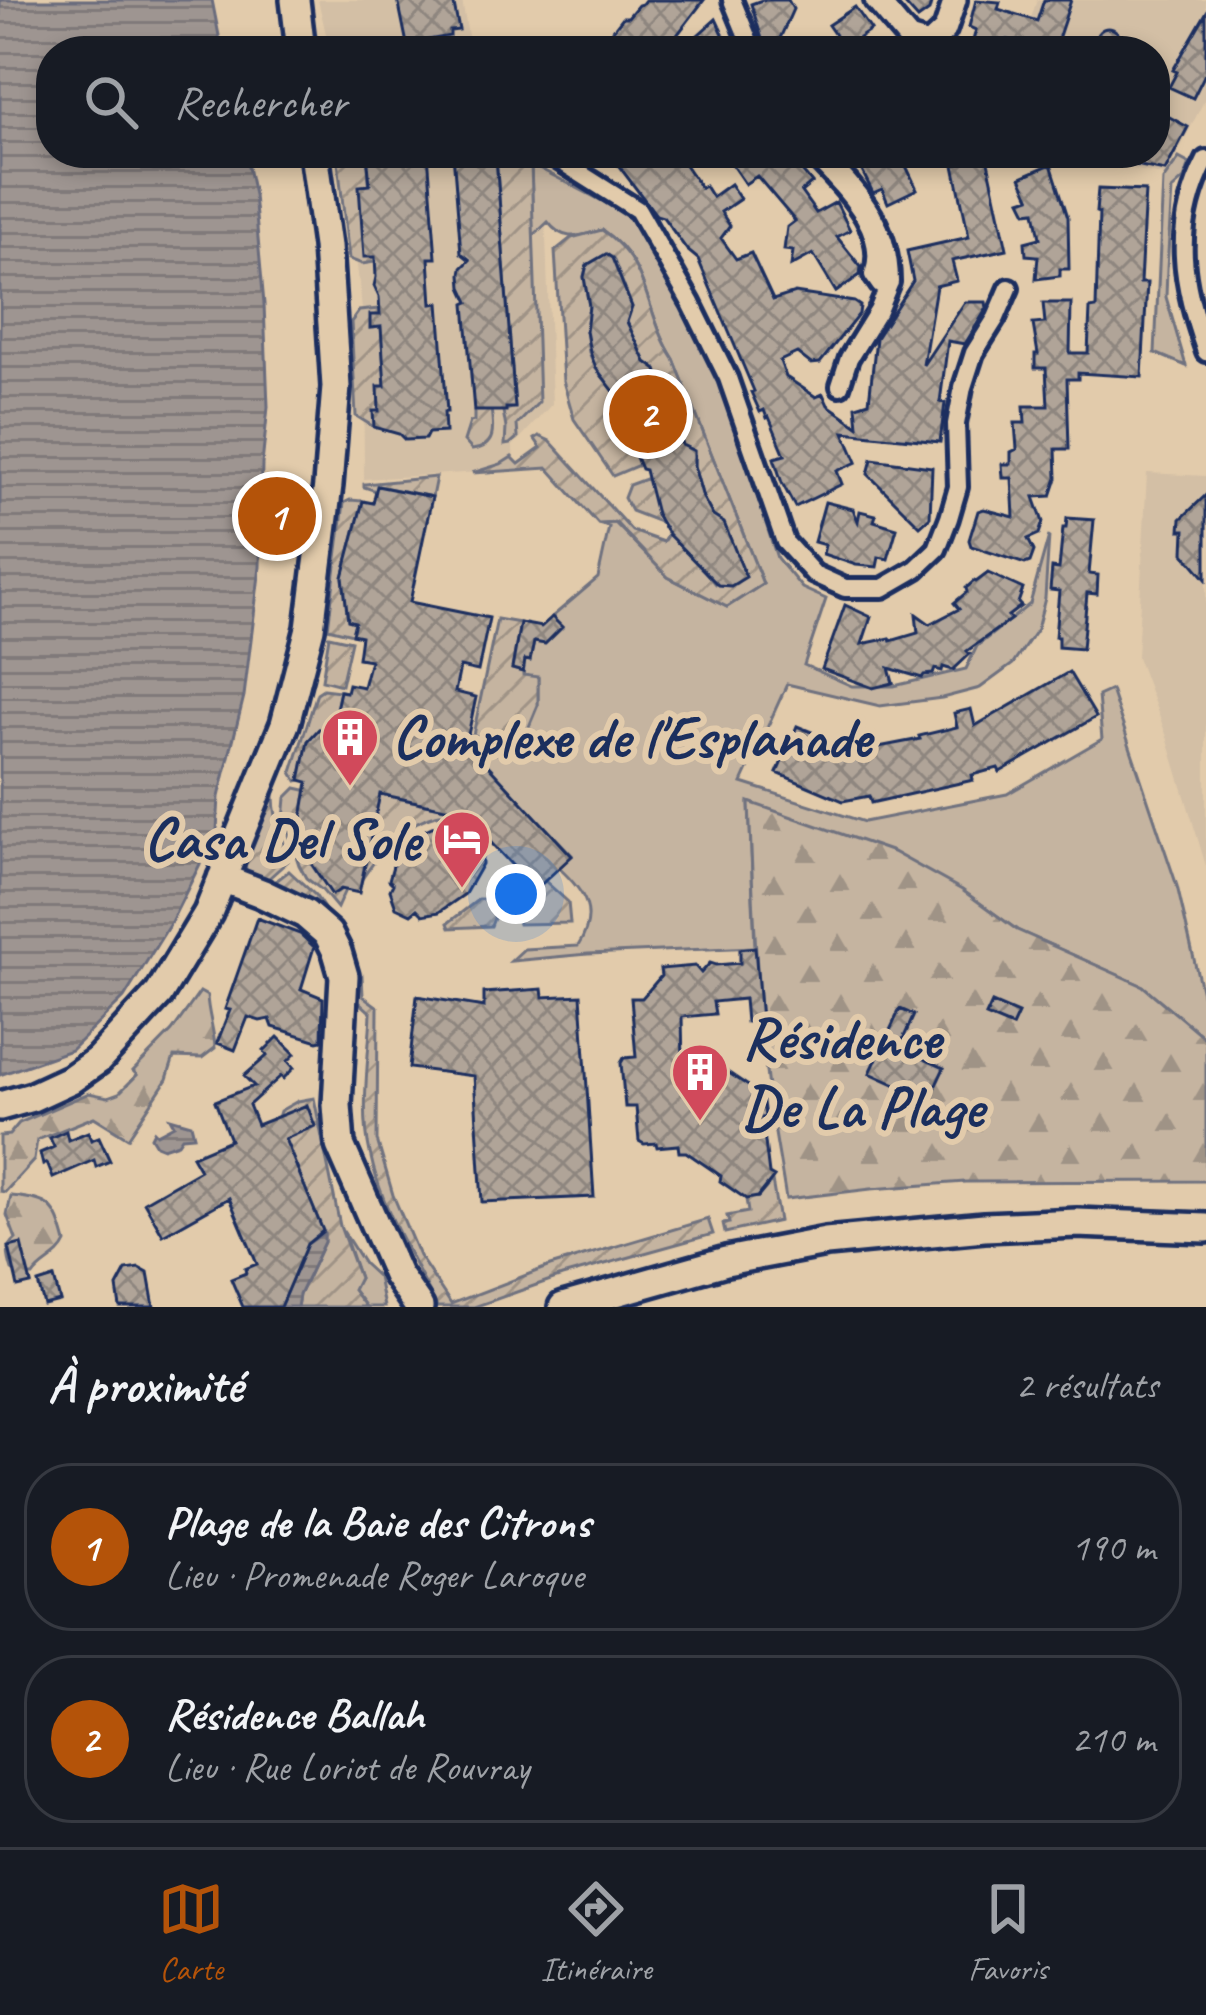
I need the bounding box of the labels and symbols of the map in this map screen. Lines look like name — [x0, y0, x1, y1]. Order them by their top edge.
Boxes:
pin: 2 — [609, 369, 687, 459]
pin: 1 — [238, 471, 316, 561]
place label: Complexe de l'Esplanade — [392, 699, 875, 775]
building icon: Complexe de l'Esplanade — [319, 706, 381, 788]
place label: Casa Del Sole — [144, 801, 424, 877]
hotel icon: Casa Del Sole — [431, 808, 493, 890]
your location — [486, 864, 546, 924]
place label: Résidence De La Plage — [742, 1000, 988, 1145]
building icon: Résidence De La Plage — [669, 1041, 731, 1123]

